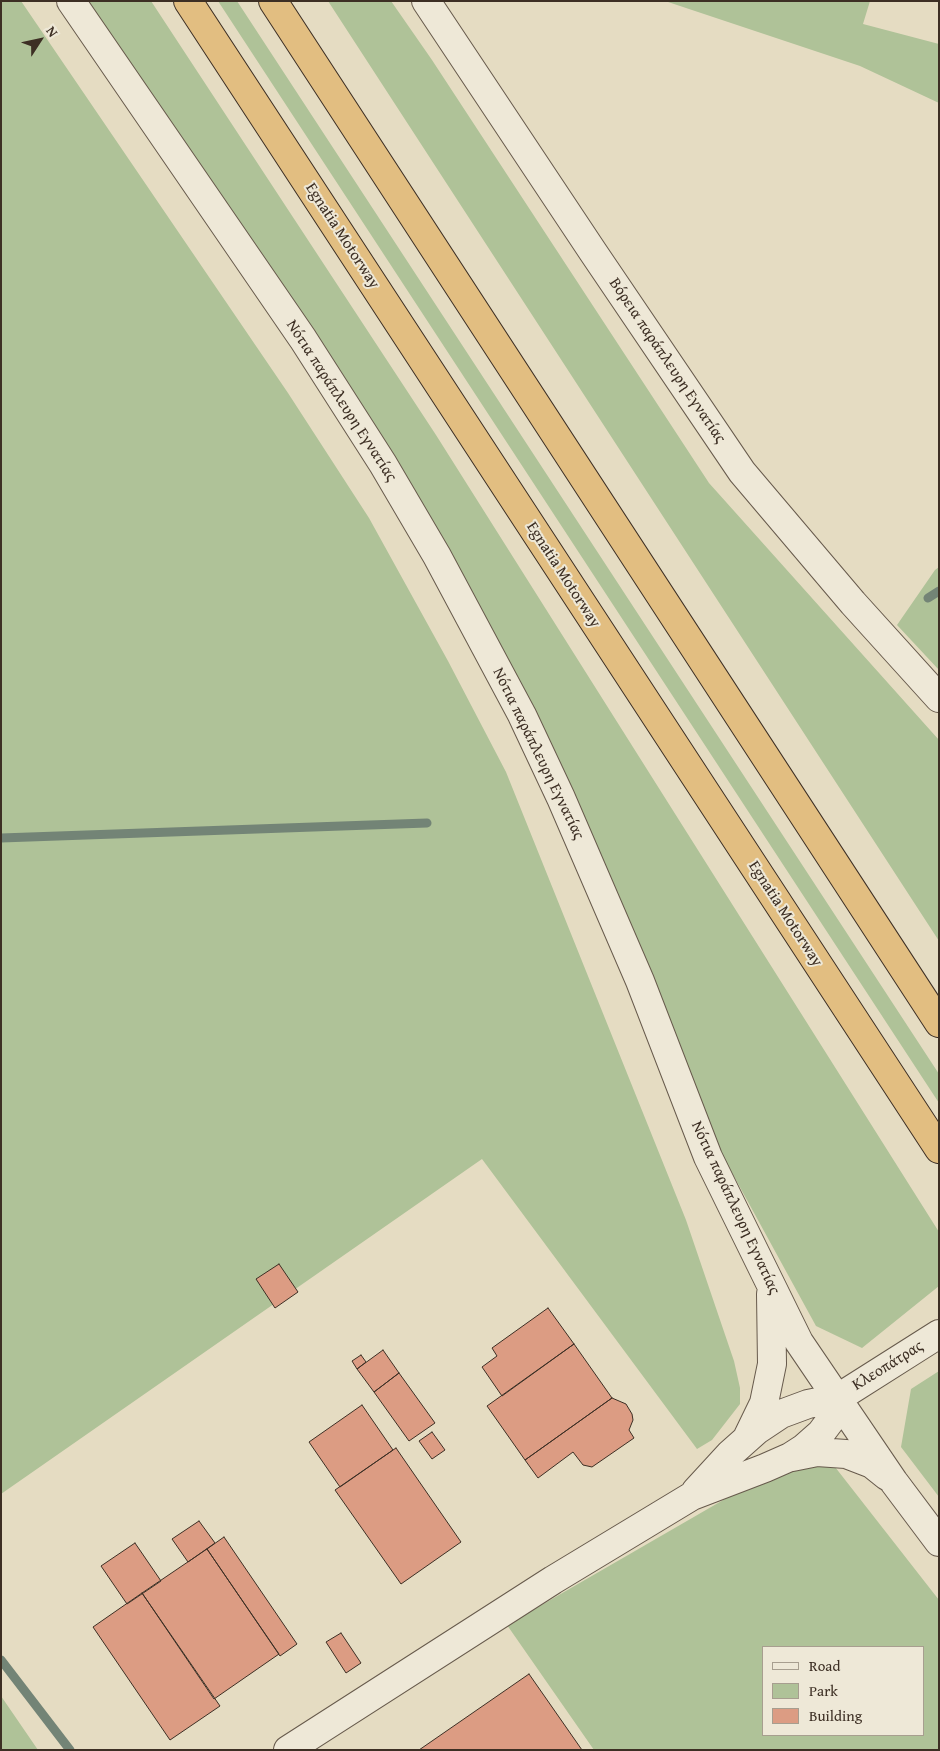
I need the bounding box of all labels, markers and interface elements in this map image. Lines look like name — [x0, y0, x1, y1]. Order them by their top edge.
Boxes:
north arrow — [15, 15, 65, 65]
text: N — [41, 22, 63, 41]
street label: Egnatia Motorway — [301, 180, 383, 292]
street label: Βόρεια παράπλευρη Εγνατίας — [604, 275, 730, 447]
street label: Νότια παράπλευρη Εγνατίας — [281, 317, 401, 485]
street label: Egnatia Motorway — [522, 519, 604, 631]
street label: Νότια παράπλευρη Εγνατίας — [488, 665, 588, 843]
street label: Egnatia Motorway — [744, 858, 826, 970]
street label: Νότια παράπλευρη Εγνατίας — [686, 1118, 784, 1298]
street label: Κλεοπάτρας — [849, 1337, 927, 1395]
legend — [762, 1646, 925, 1736]
text: Road — [809, 1655, 840, 1676]
text: Park — [809, 1680, 838, 1701]
text: Building — [809, 1705, 862, 1726]

